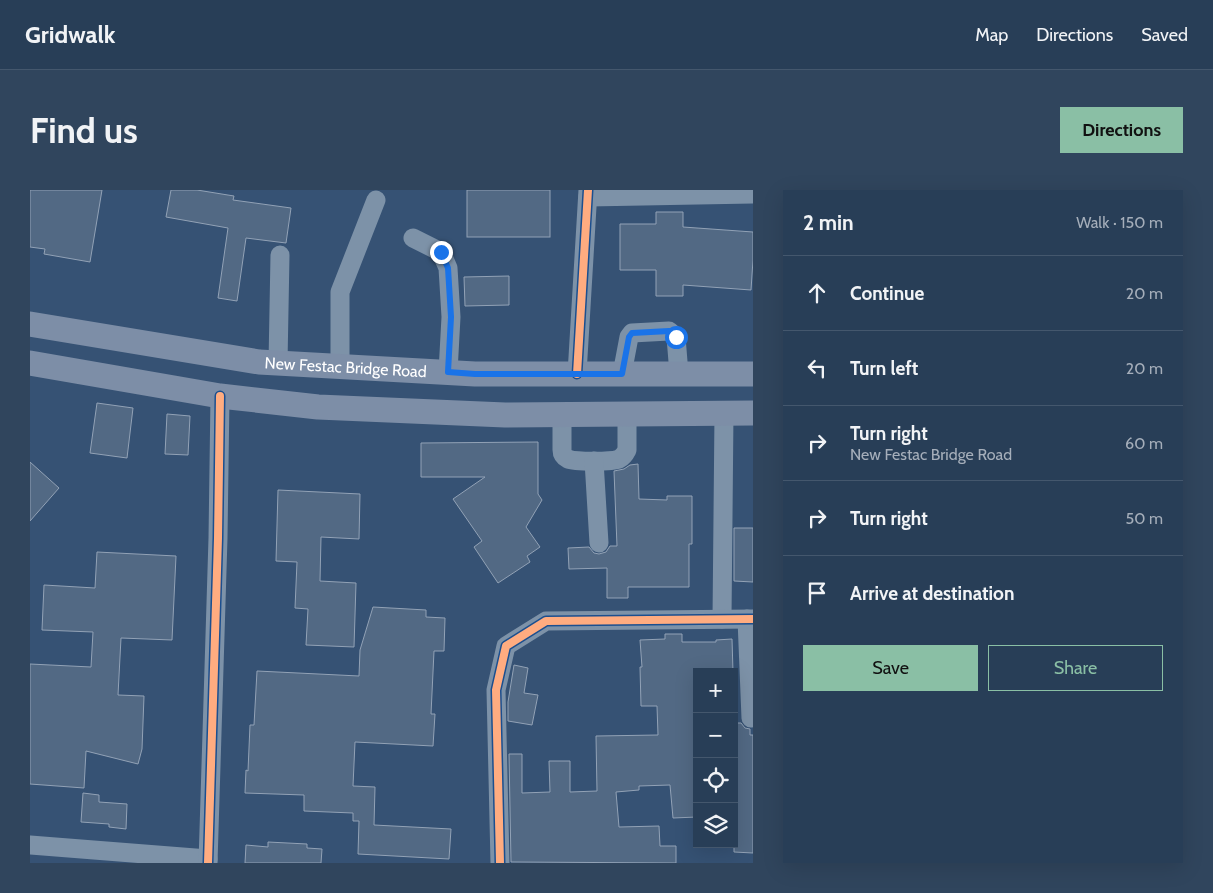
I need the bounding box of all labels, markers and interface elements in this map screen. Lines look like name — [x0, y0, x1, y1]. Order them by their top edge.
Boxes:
text: Gridwalk — [25, 20, 115, 49]
text: Map — [975, 24, 1008, 46]
text: Directions — [1036, 24, 1113, 46]
text: Saved — [1141, 24, 1188, 46]
button: Directions — [1060, 107, 1183, 153]
text: Find us — [30, 109, 138, 152]
text: 2 min — [803, 210, 854, 235]
text: Walk · 150 m — [1076, 213, 1163, 232]
route end — [430, 241, 453, 264]
icon: ahead — [803, 279, 831, 307]
text: Continue — [850, 282, 924, 305]
text: 20 m — [1126, 284, 1163, 303]
route start — [665, 326, 688, 349]
street label: New Festac Bridge Road — [264, 353, 427, 381]
icon: left — [803, 354, 831, 382]
text: Turn left — [850, 357, 918, 380]
text: 20 m — [1126, 359, 1163, 378]
text: Turn right — [850, 422, 928, 445]
icon: right — [803, 429, 831, 457]
text: 60 m — [1125, 434, 1163, 453]
text: New Festac Bridge Road — [850, 445, 1012, 464]
icon: right — [803, 504, 831, 532]
text: Turn right — [850, 507, 928, 530]
text: 50 m — [1126, 509, 1163, 528]
icon: arrive — [803, 579, 831, 607]
text: Arrive at destination — [850, 582, 1014, 605]
button: Save — [803, 645, 978, 691]
button: Share — [988, 645, 1163, 691]
map controls — [693, 668, 738, 848]
button: + — [693, 668, 738, 713]
button: − — [693, 713, 738, 758]
button: locate — [693, 758, 738, 803]
button: layers — [693, 803, 738, 848]

